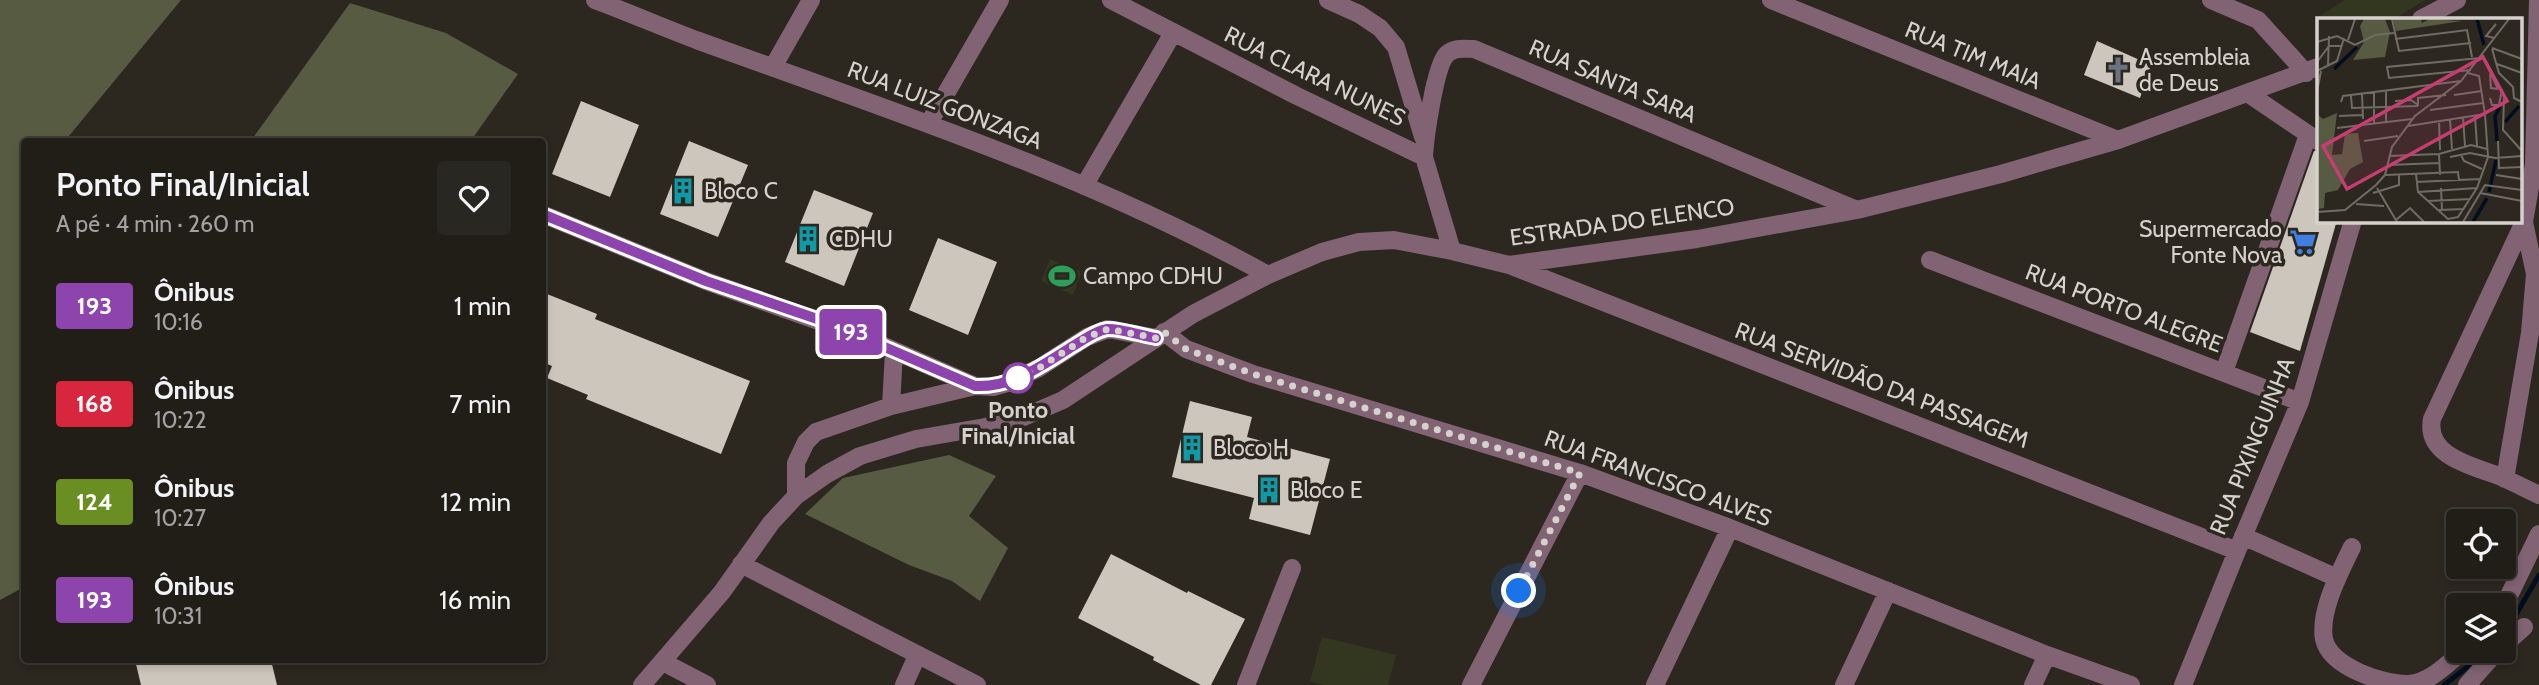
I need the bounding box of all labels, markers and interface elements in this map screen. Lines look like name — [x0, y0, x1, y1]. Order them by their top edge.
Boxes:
street label: RUA TIM MAIA — [1901, 15, 2045, 95]
inset map — [2317, 18, 2522, 222]
street label: RUA CLARA NUNES — [1220, 20, 1410, 132]
street label: RUA SANTA SARA — [1525, 33, 1701, 129]
place label: Assembleia de Deus — [2139, 43, 2250, 97]
street label: RUA LUIZ GONZAGA — [844, 55, 1046, 155]
church icon: Assembleia de Deus — [2103, 55, 2133, 85]
button: heart — [437, 161, 511, 235]
text: Ponto Final/Inicial — [56, 164, 310, 204]
building icon: Bloco C — [668, 176, 698, 206]
place label: Bloco C — [704, 177, 778, 205]
street label: ESTRADA DO ELENCO — [1508, 192, 1736, 252]
text: A pé · 4 min · 260 m — [56, 210, 254, 238]
place label: Supermercado Fonte Nova — [2139, 215, 2282, 269]
building icon: CDHU — [793, 224, 823, 254]
place label: CDHU — [829, 225, 893, 253]
supermarket icon: Supermercado Fonte Nova — [2288, 227, 2318, 257]
street label: RUA PORTO ALEGRE — [2022, 258, 2226, 358]
sports icon: Campo CDHU — [1047, 261, 1077, 291]
place label: Campo CDHU — [1083, 262, 1223, 290]
text: Ônibus — [154, 276, 234, 308]
text: 1 min — [454, 290, 511, 322]
text: 193 — [77, 291, 112, 320]
text: 10:16 — [154, 308, 203, 336]
line badge: 193 — [811, 309, 891, 355]
street label: RUA SERVIDÃO DA PASSAGEM — [1731, 316, 2033, 454]
text: 193 — [833, 317, 869, 346]
street label: RUA PIXINGUINHA — [2204, 353, 2300, 539]
marker: Ponto Final/Inicial — [1003, 363, 1033, 393]
text: Ônibus — [154, 374, 234, 406]
text: 7 min — [449, 388, 511, 420]
text: 168 — [76, 389, 113, 418]
place label: Ponto Final/Inicial — [961, 396, 1075, 450]
text: 10:22 — [154, 406, 206, 434]
street label: RUA FRANCISCO ALVES — [1541, 424, 1775, 532]
building icon: Bloco H — [1177, 433, 1207, 463]
place label: Bloco H — [1213, 434, 1289, 462]
text: Ônibus — [154, 472, 234, 504]
building icon: Bloco E — [1254, 475, 1284, 505]
place label: Bloco E — [1290, 476, 1362, 504]
text: 12 min — [440, 486, 511, 518]
text: 124 — [76, 487, 113, 516]
text: 10:27 — [154, 504, 206, 532]
map controls — [2446, 509, 2516, 663]
button: locate — [2446, 509, 2516, 579]
text: Ônibus — [154, 570, 234, 602]
your location — [1501, 573, 1536, 608]
text: 16 min — [439, 584, 511, 616]
text: 193 — [77, 585, 112, 614]
button: layers — [2446, 593, 2516, 663]
text: 10:31 — [154, 602, 202, 630]

